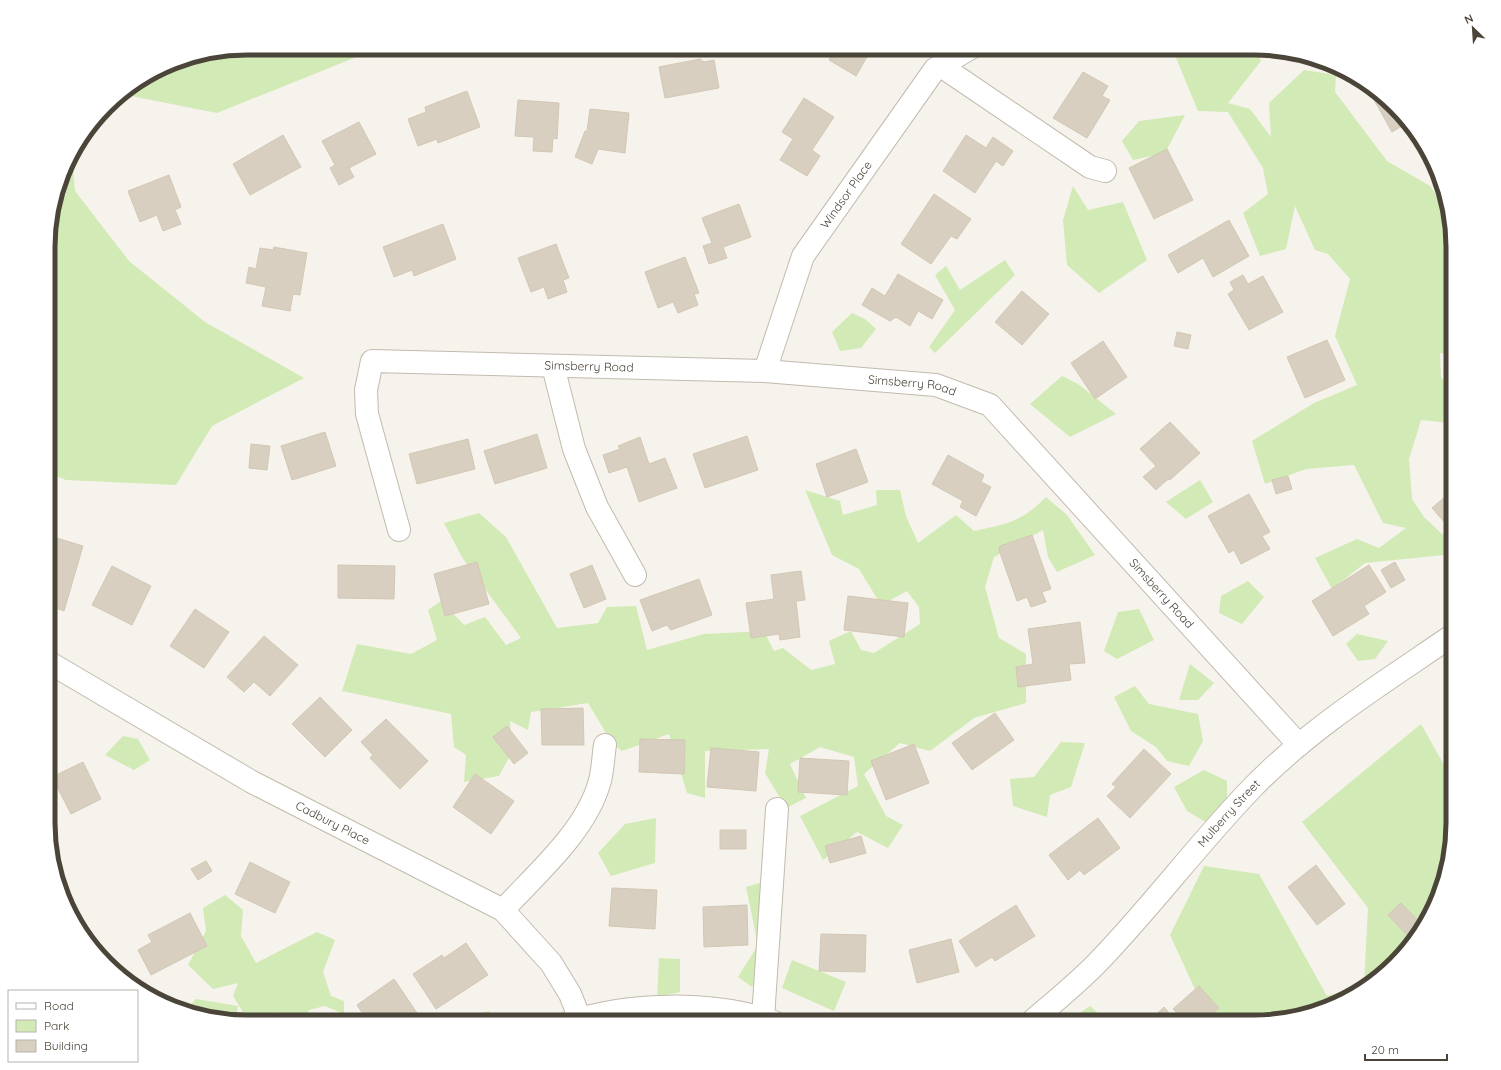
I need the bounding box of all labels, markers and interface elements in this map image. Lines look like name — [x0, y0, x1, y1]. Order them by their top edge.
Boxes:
north arrow — [1453, 8, 1493, 48]
text: N — [1462, 11, 1475, 27]
street label: Windsor Place — [817, 158, 875, 231]
street label: Simsberry Road — [544, 357, 634, 375]
street label: Simsberry Road — [867, 371, 958, 399]
street label: Simsberry Road — [1126, 555, 1197, 631]
street label: Mulberry Street — [1194, 776, 1263, 850]
street label: Cadbury Place — [293, 798, 373, 848]
legend — [8, 990, 138, 1062]
text: Road — [44, 998, 74, 1013]
text: Park — [44, 1018, 69, 1033]
scale bar — [1365, 1036, 1447, 1062]
text: Building — [44, 1038, 88, 1053]
text: 20 m — [1371, 1042, 1399, 1057]

